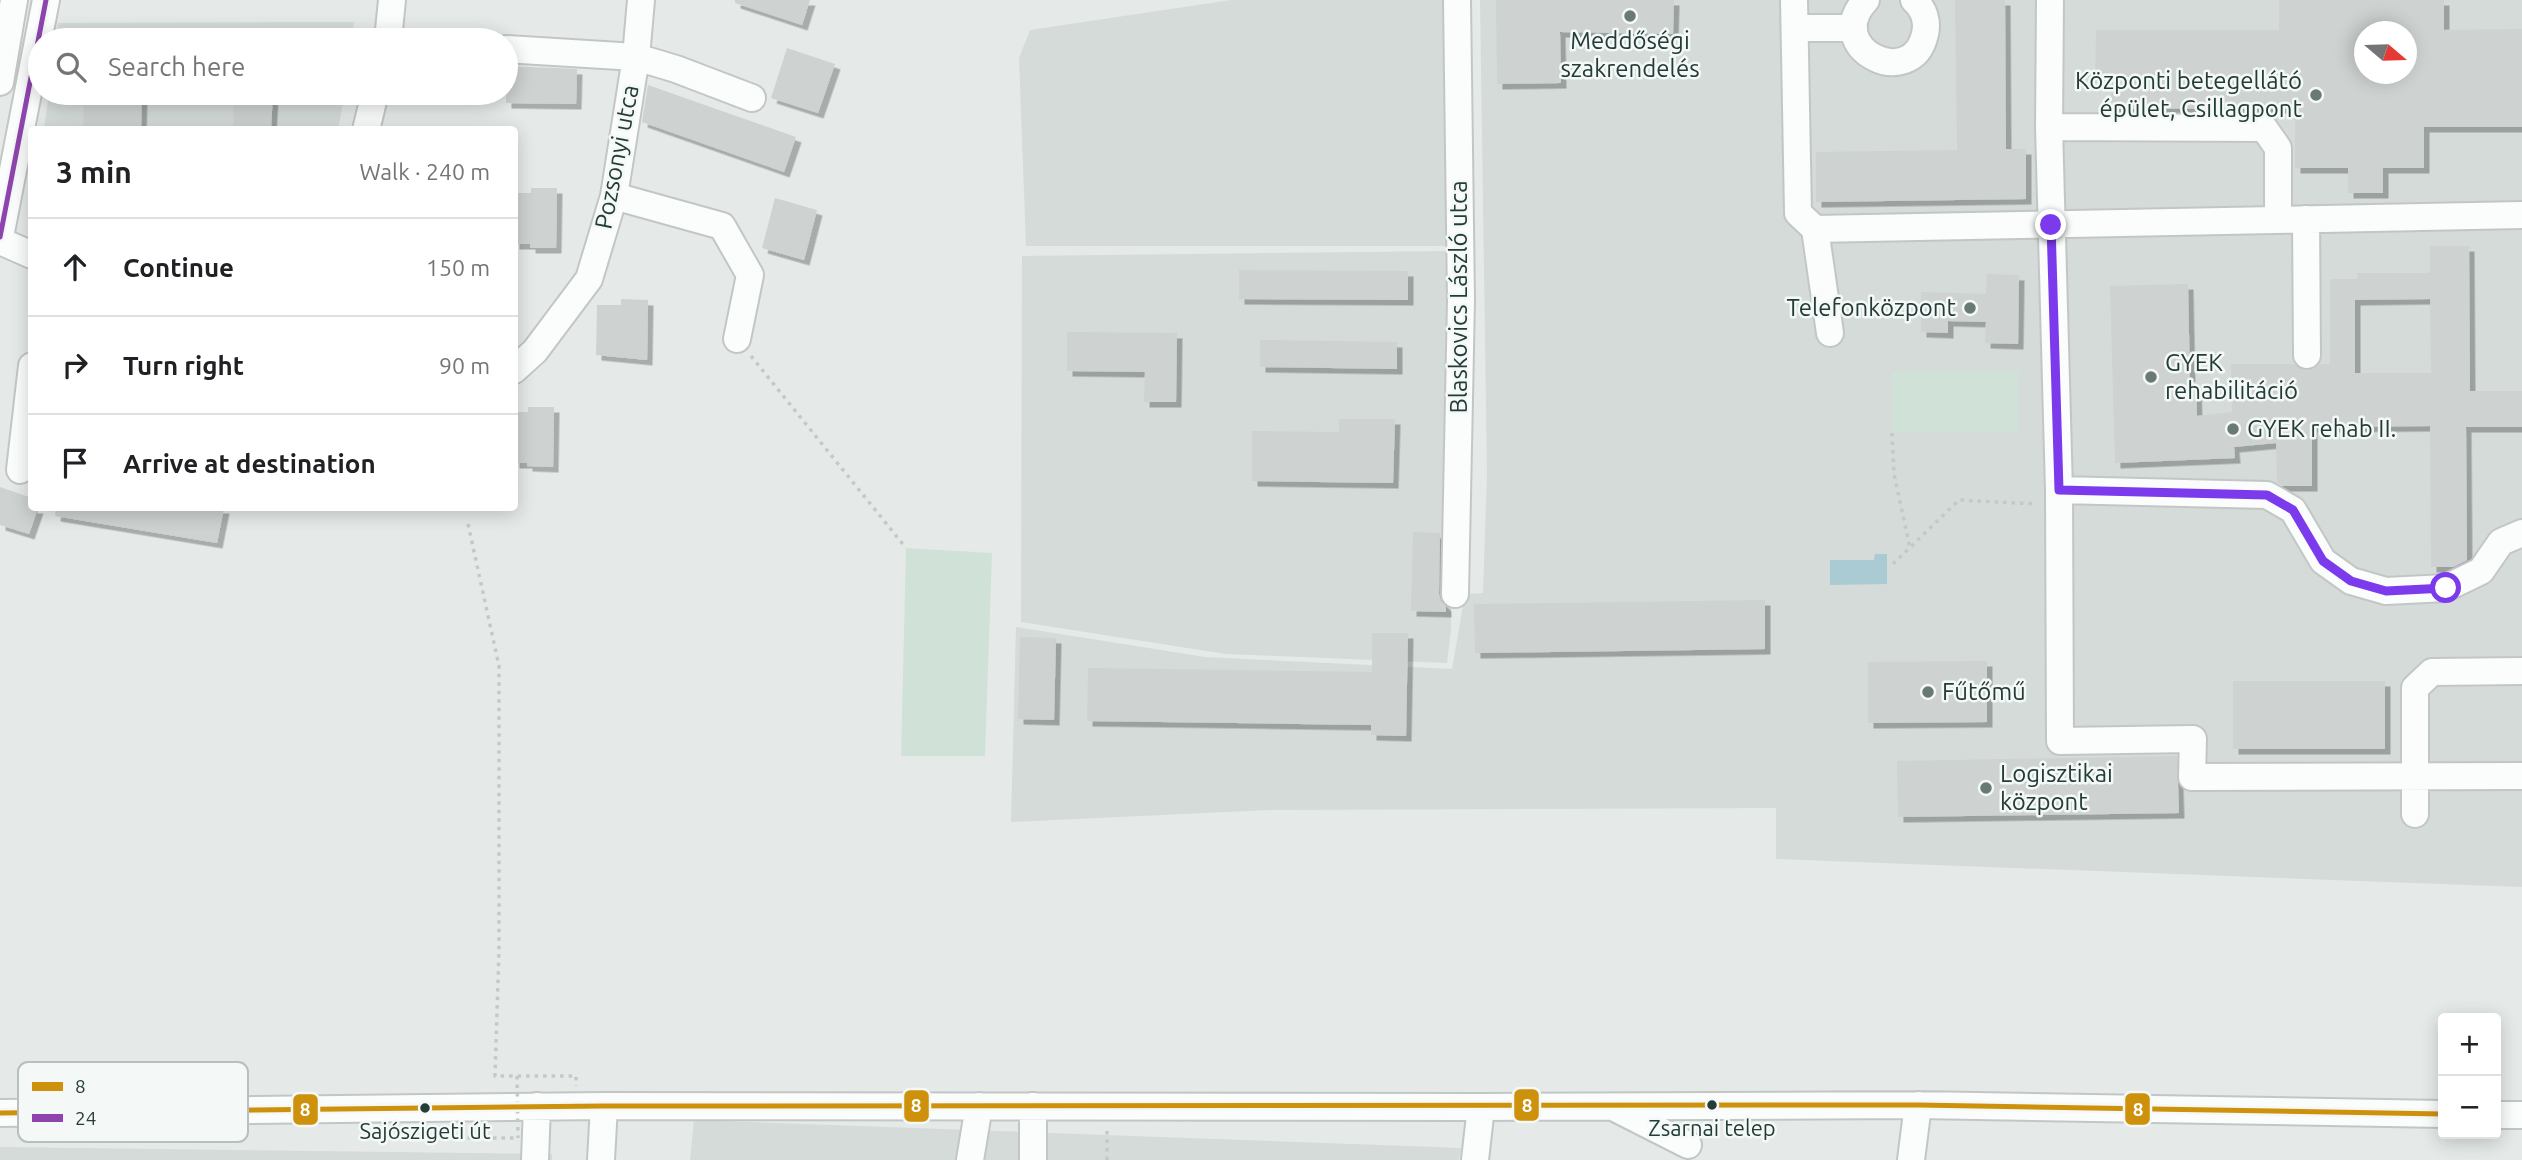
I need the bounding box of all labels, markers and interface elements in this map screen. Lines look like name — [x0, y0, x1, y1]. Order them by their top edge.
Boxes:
marker: Meddőségi szakrendelés — [1622, 8, 1638, 24]
north arrow — [2354, 21, 2417, 84]
place label: Meddőségi szakrendelés — [1560, 27, 1700, 82]
search box — [28, 28, 518, 105]
icon: search — [52, 48, 90, 86]
text: Search here — [108, 52, 245, 81]
place label: Központi betegellátó épület, Csillagpont — [2075, 67, 2303, 122]
street label: Pozsonyi utca — [589, 83, 644, 231]
marker: Központi betegellátó épület, Csillagpont — [2308, 87, 2324, 103]
text: 3 min — [56, 155, 132, 189]
text: Walk · 240 m — [359, 159, 490, 184]
street label: Blaskovics László utca — [1445, 181, 1472, 413]
route end — [2035, 209, 2066, 240]
icon: ahead — [56, 248, 94, 286]
text: Continue — [123, 253, 234, 282]
text: 150 m — [426, 255, 490, 280]
place label: Telefonközpont — [1786, 294, 1957, 321]
marker: Telefonközpont — [1962, 300, 1978, 316]
icon: right — [56, 346, 94, 384]
place label: GYEK rehabilitáció — [2165, 349, 2298, 404]
text: Turn right — [123, 351, 244, 380]
text: 90 m — [439, 353, 490, 378]
marker: GYEK rehabilitáció — [2143, 369, 2159, 385]
place label: GYEK rehab II. — [2247, 415, 2396, 442]
marker: GYEK rehab II. — [2225, 421, 2241, 437]
icon: arrive — [56, 444, 94, 482]
text: Arrive at destination — [123, 449, 376, 478]
route start — [2430, 572, 2461, 603]
place label: Fűtőmű — [1942, 678, 2026, 705]
marker: Fűtőmű — [1920, 684, 1936, 700]
place label: Logisztikai központ — [2000, 760, 2113, 815]
marker: Logisztikai központ — [1978, 780, 1994, 796]
map controls — [2438, 1013, 2501, 1139]
button: + — [2438, 1013, 2501, 1076]
legend — [18, 1062, 248, 1142]
text: 8 — [75, 1075, 86, 1097]
button: − — [2438, 1076, 2501, 1139]
line badge: 8 — [1513, 1088, 1540, 1122]
line badge: 8 — [903, 1089, 930, 1123]
line badge: 8 — [2124, 1092, 2151, 1126]
line badge: 8 — [292, 1093, 319, 1126]
text: 8 — [911, 1094, 921, 1116]
text: 8 — [1522, 1094, 1532, 1116]
text: 8 — [300, 1098, 310, 1120]
marker: Zsarnai telep — [1705, 1098, 1719, 1112]
text: 8 — [2133, 1098, 2143, 1120]
marker: Sajószigeti út — [418, 1101, 432, 1115]
text: 24 — [75, 1107, 96, 1129]
place label: Zsarnai telep — [1648, 1115, 1776, 1140]
place label: Sajószigeti út — [359, 1118, 491, 1143]

